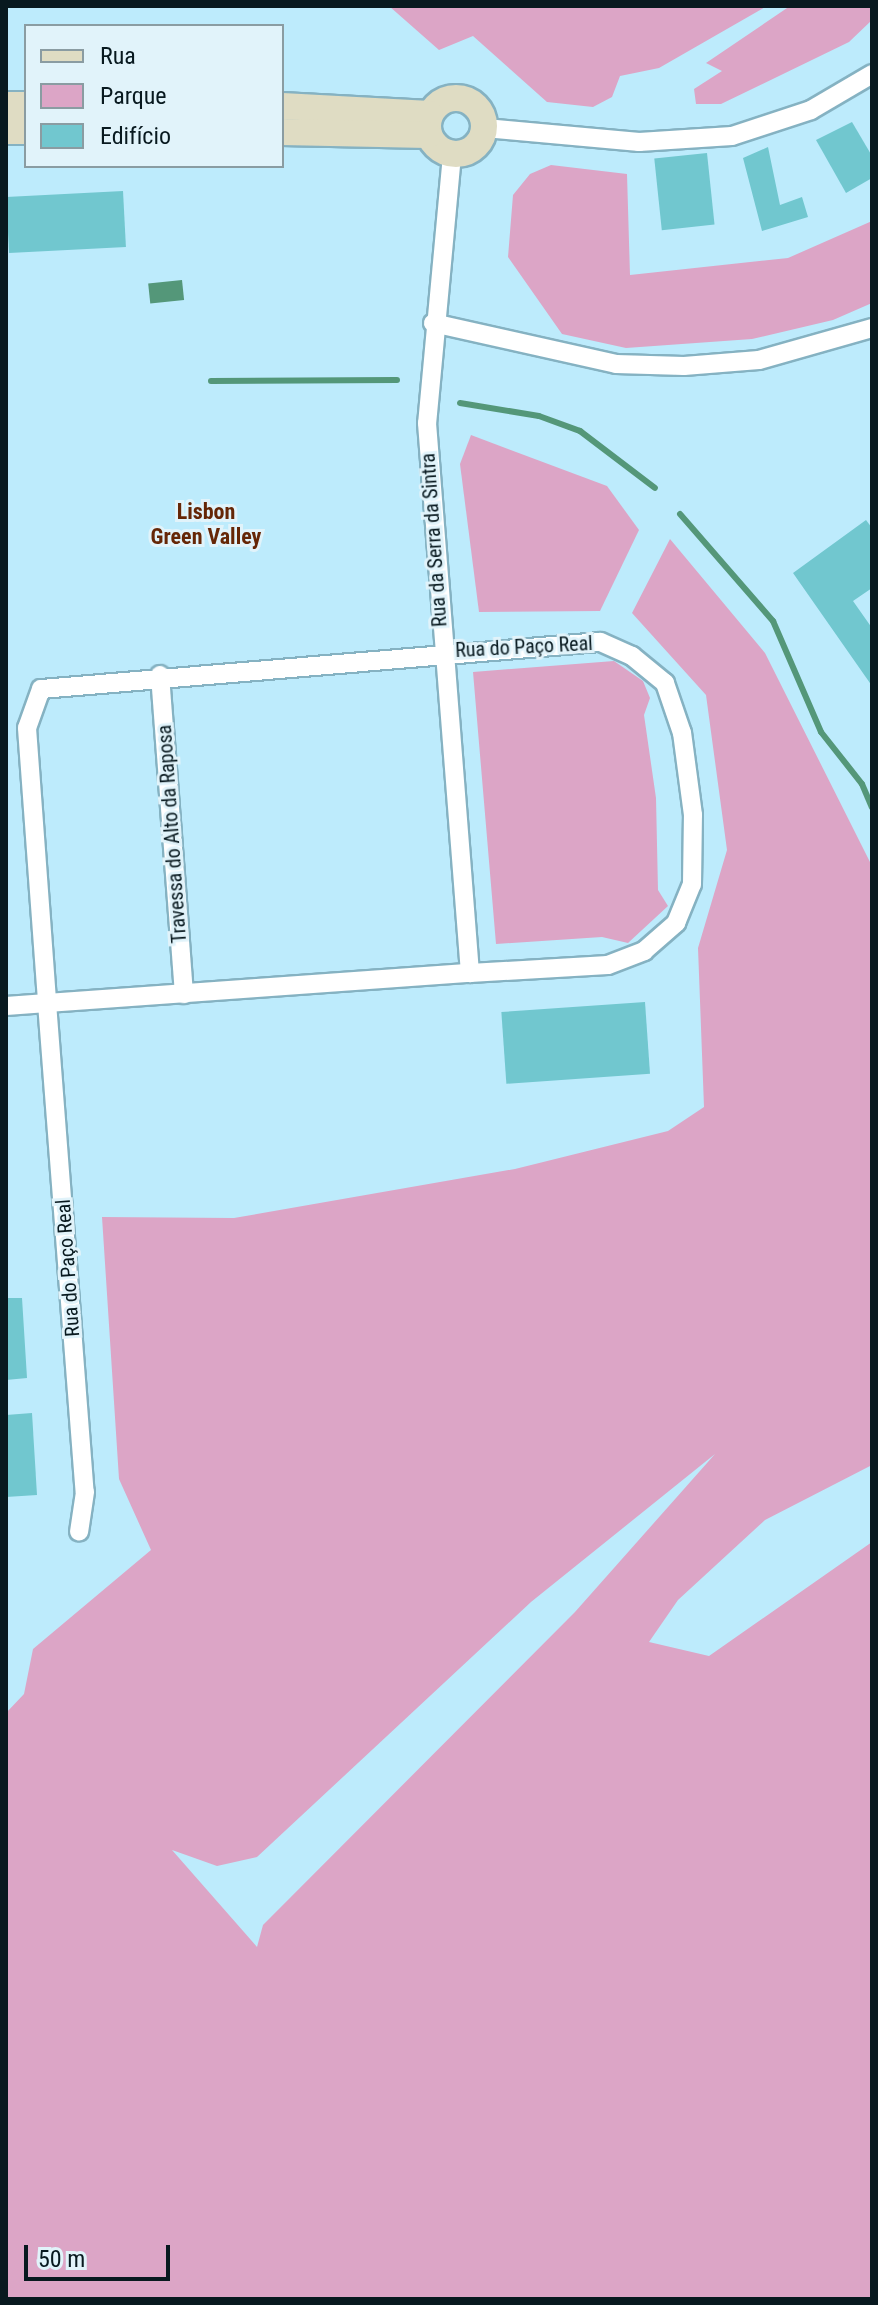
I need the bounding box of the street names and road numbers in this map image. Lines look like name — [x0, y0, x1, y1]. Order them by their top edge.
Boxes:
street label: Rua da Serra da Sintra — [416, 452, 452, 628]
street label: Rua do Paço Real — [455, 631, 593, 663]
street label: Travessa do Alto da Raposa — [152, 724, 192, 944]
street label: Rua do Paço Real — [51, 1199, 85, 1337]

